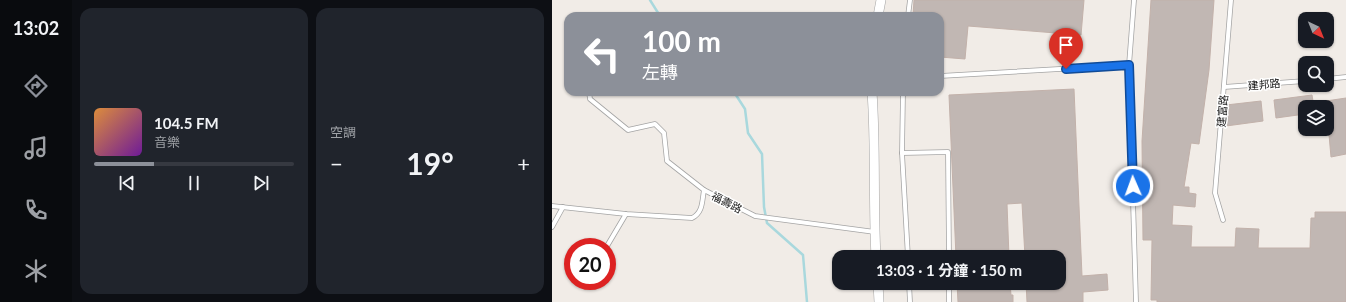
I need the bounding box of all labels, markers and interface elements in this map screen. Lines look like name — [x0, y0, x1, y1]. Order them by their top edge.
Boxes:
north arrow — [1298, 12, 1334, 48]
map controls — [1298, 12, 1334, 136]
text: 13:02 — [13, 17, 59, 39]
text: 100 m — [642, 24, 721, 58]
icon: left — [576, 28, 628, 80]
pin — [1049, 28, 1083, 69]
icon: arrive — [1055, 34, 1077, 56]
button: search — [1298, 56, 1334, 92]
text: 左轉 — [642, 61, 678, 83]
icon: directions — [22, 72, 50, 100]
street label: 建邦路 — [1247, 76, 1281, 92]
street label: 建富路 — [1214, 94, 1230, 128]
button: layers — [1298, 100, 1334, 136]
text: 104.5 FM — [154, 114, 219, 132]
text: 空調 — [330, 124, 356, 140]
icon: music — [22, 134, 50, 162]
text: 音樂 — [154, 134, 180, 150]
text: 19° — [406, 145, 454, 181]
text: − — [330, 150, 343, 177]
text: + — [517, 150, 530, 177]
position arrow — [1112, 165, 1154, 207]
icon: previous — [116, 172, 138, 194]
icon: pause — [183, 172, 205, 194]
icon: next — [250, 172, 272, 194]
street label: 福壽路 — [709, 189, 745, 215]
icon: phone — [22, 196, 50, 224]
speed limit sign: 20 — [564, 238, 616, 290]
icon: climate — [22, 257, 50, 285]
text: 13:03 · 1 分鐘 · 150 m — [876, 261, 1022, 279]

